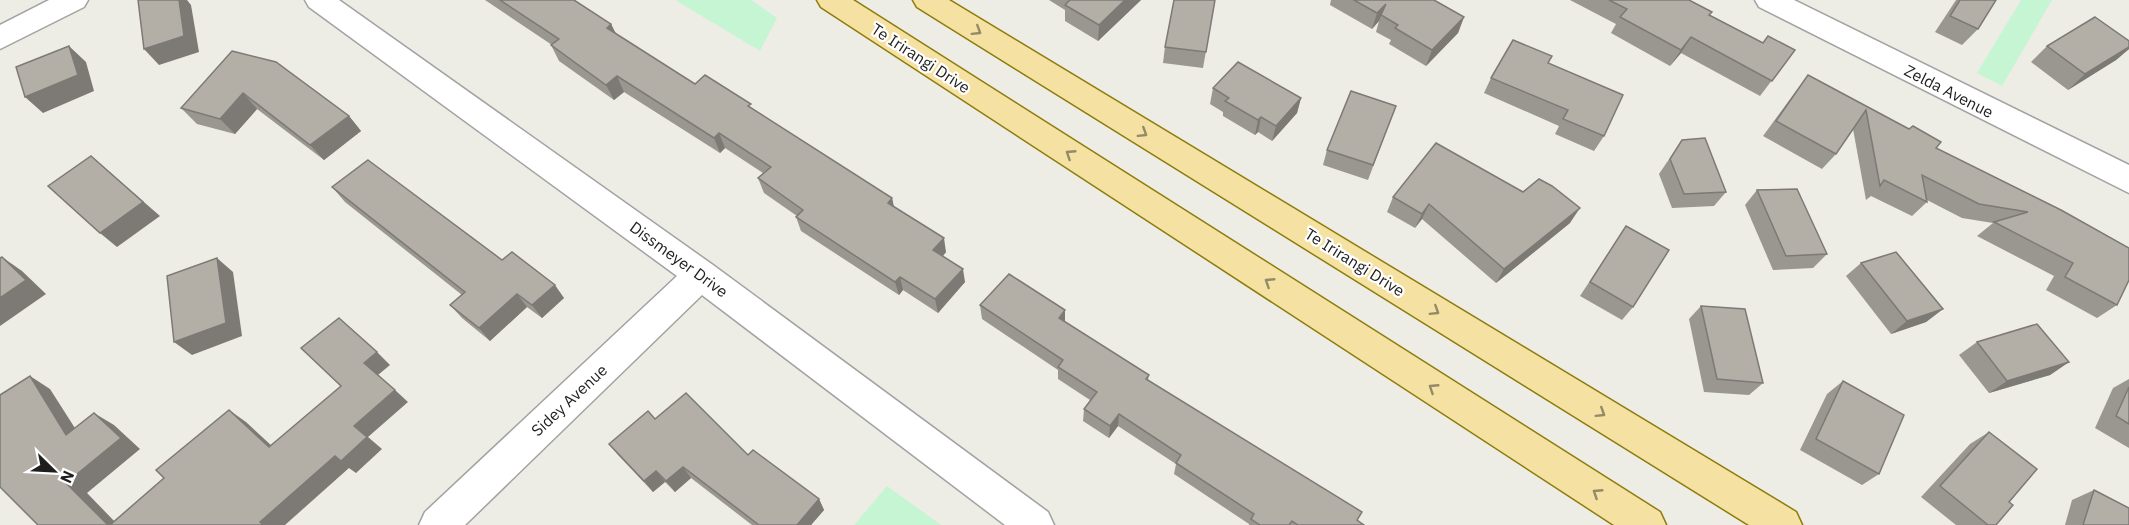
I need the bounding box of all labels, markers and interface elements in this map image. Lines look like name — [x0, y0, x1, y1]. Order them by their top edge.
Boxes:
street label: Te Irirangi Drive — [868, 19, 974, 97]
one-way arrow — [971, 23, 981, 35]
street label: Zelda Avenue — [1901, 60, 1997, 122]
one-way arrow — [1137, 125, 1147, 137]
one-way arrow — [1066, 150, 1077, 161]
street label: Dissmeyer Drive — [626, 217, 732, 301]
street label: Te Irirangi Drive — [1301, 223, 1409, 301]
one-way arrow — [1265, 279, 1276, 290]
one-way arrow — [1429, 304, 1439, 316]
street label: Sidey Avenue — [527, 360, 611, 440]
one-way arrow — [1429, 384, 1440, 395]
one-way arrow — [1595, 406, 1605, 418]
north arrow — [24, 441, 84, 501]
text: N — [56, 468, 79, 486]
one-way arrow — [1593, 490, 1604, 501]

